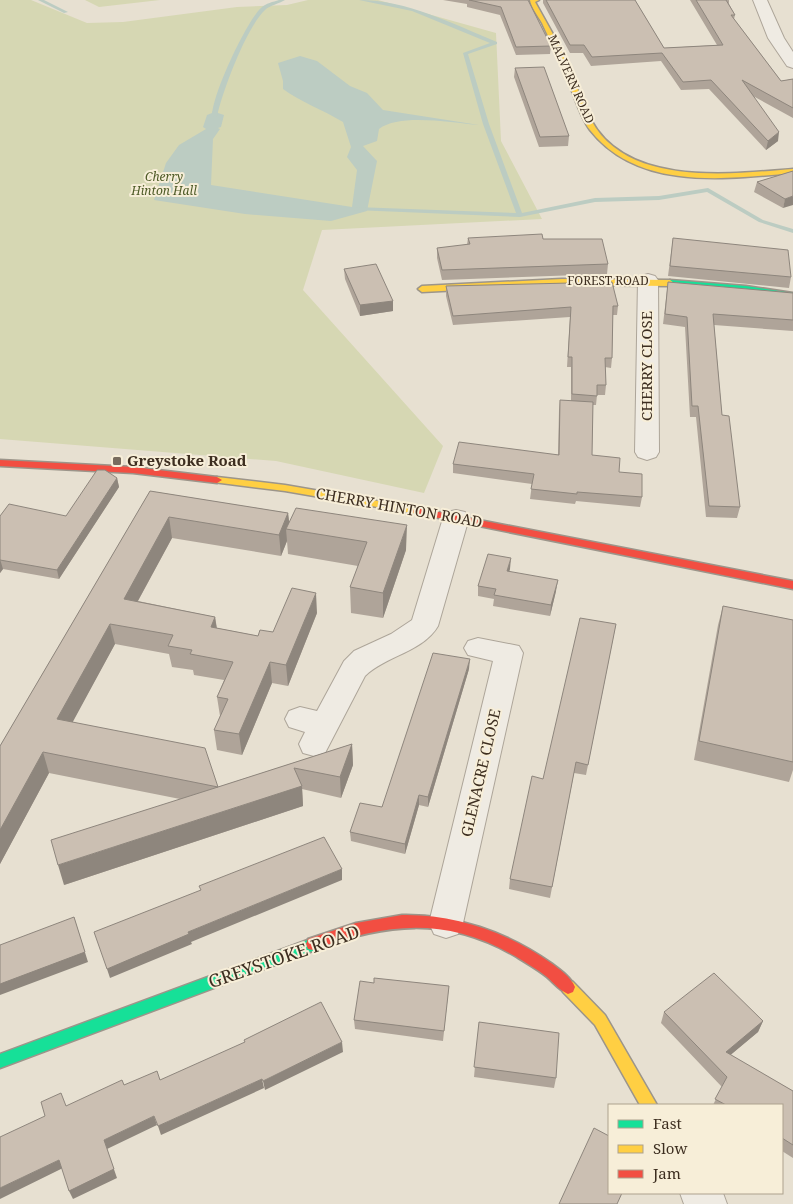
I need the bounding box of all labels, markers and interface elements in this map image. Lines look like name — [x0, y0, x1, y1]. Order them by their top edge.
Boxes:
street label: MALVERN ROAD — [544, 32, 599, 126]
park label: Cherry Hinton Hall — [130, 168, 197, 199]
street label: FOREST ROAD — [567, 272, 649, 289]
street label: CHERRY CLOSE — [636, 311, 656, 421]
place label: Greystoke Road — [127, 450, 247, 470]
marker: Greystoke Road — [111, 455, 123, 467]
street label: CHERRY HINTON ROAD — [314, 482, 484, 532]
street label: GLENACRE CLOSE — [456, 707, 504, 839]
street label: GREYSTOKE ROAD — [205, 919, 363, 993]
legend — [608, 1104, 783, 1194]
text: Fast — [653, 1113, 682, 1133]
text: Slow — [653, 1138, 687, 1158]
text: Jam — [652, 1163, 681, 1183]

